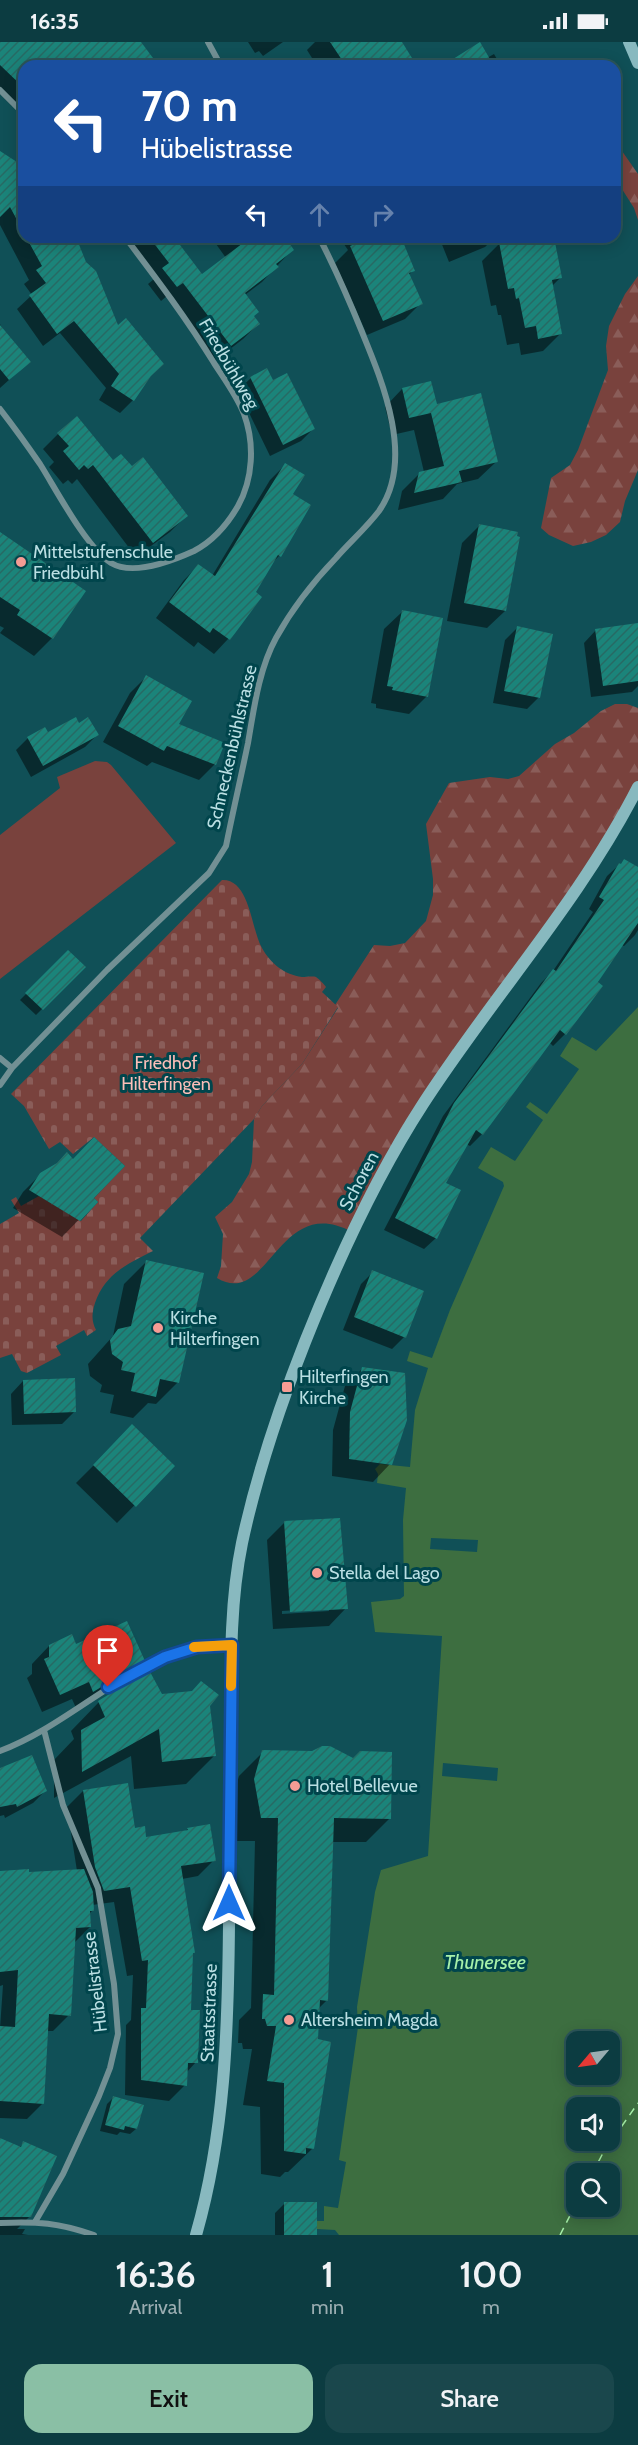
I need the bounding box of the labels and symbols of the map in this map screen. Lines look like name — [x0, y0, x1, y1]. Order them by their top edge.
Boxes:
street label: Friedbühlweg — [194, 314, 264, 414]
place label: Mittelstufenschule Friedbühl — [33, 541, 173, 584]
marker: Mittelstufenschule Friedbühl — [14, 555, 28, 569]
street label: Schneckenbühlstrasse — [202, 663, 262, 831]
park label: Friedhof Hilterfingen — [121, 1052, 211, 1095]
street label: Schoren — [334, 1148, 384, 1214]
place label: Kirche Hilterfingen — [170, 1307, 260, 1350]
marker: Kirche Hilterfingen — [151, 1321, 165, 1335]
place label: Hilterfingen Kirche — [299, 1366, 389, 1409]
marker: Hilterfingen Kirche — [280, 1380, 294, 1394]
place label: Stella del Lago — [329, 1562, 440, 1584]
marker: Stella del Lago — [310, 1566, 324, 1580]
pin — [82, 1625, 133, 1687]
place label: Hotel Bellevue — [307, 1775, 418, 1797]
marker: Hotel Bellevue — [288, 1779, 302, 1793]
position arrow — [197, 1871, 261, 1935]
street label: Hübelistrasse — [78, 1931, 112, 2033]
water label: Thunersee — [444, 1950, 526, 1974]
street label: Staatsstrasse — [196, 1963, 222, 2063]
place label: Altersheim Magda — [301, 2009, 438, 2031]
marker: Altersheim Magda — [282, 2013, 296, 2027]
north arrow — [566, 2031, 620, 2085]

